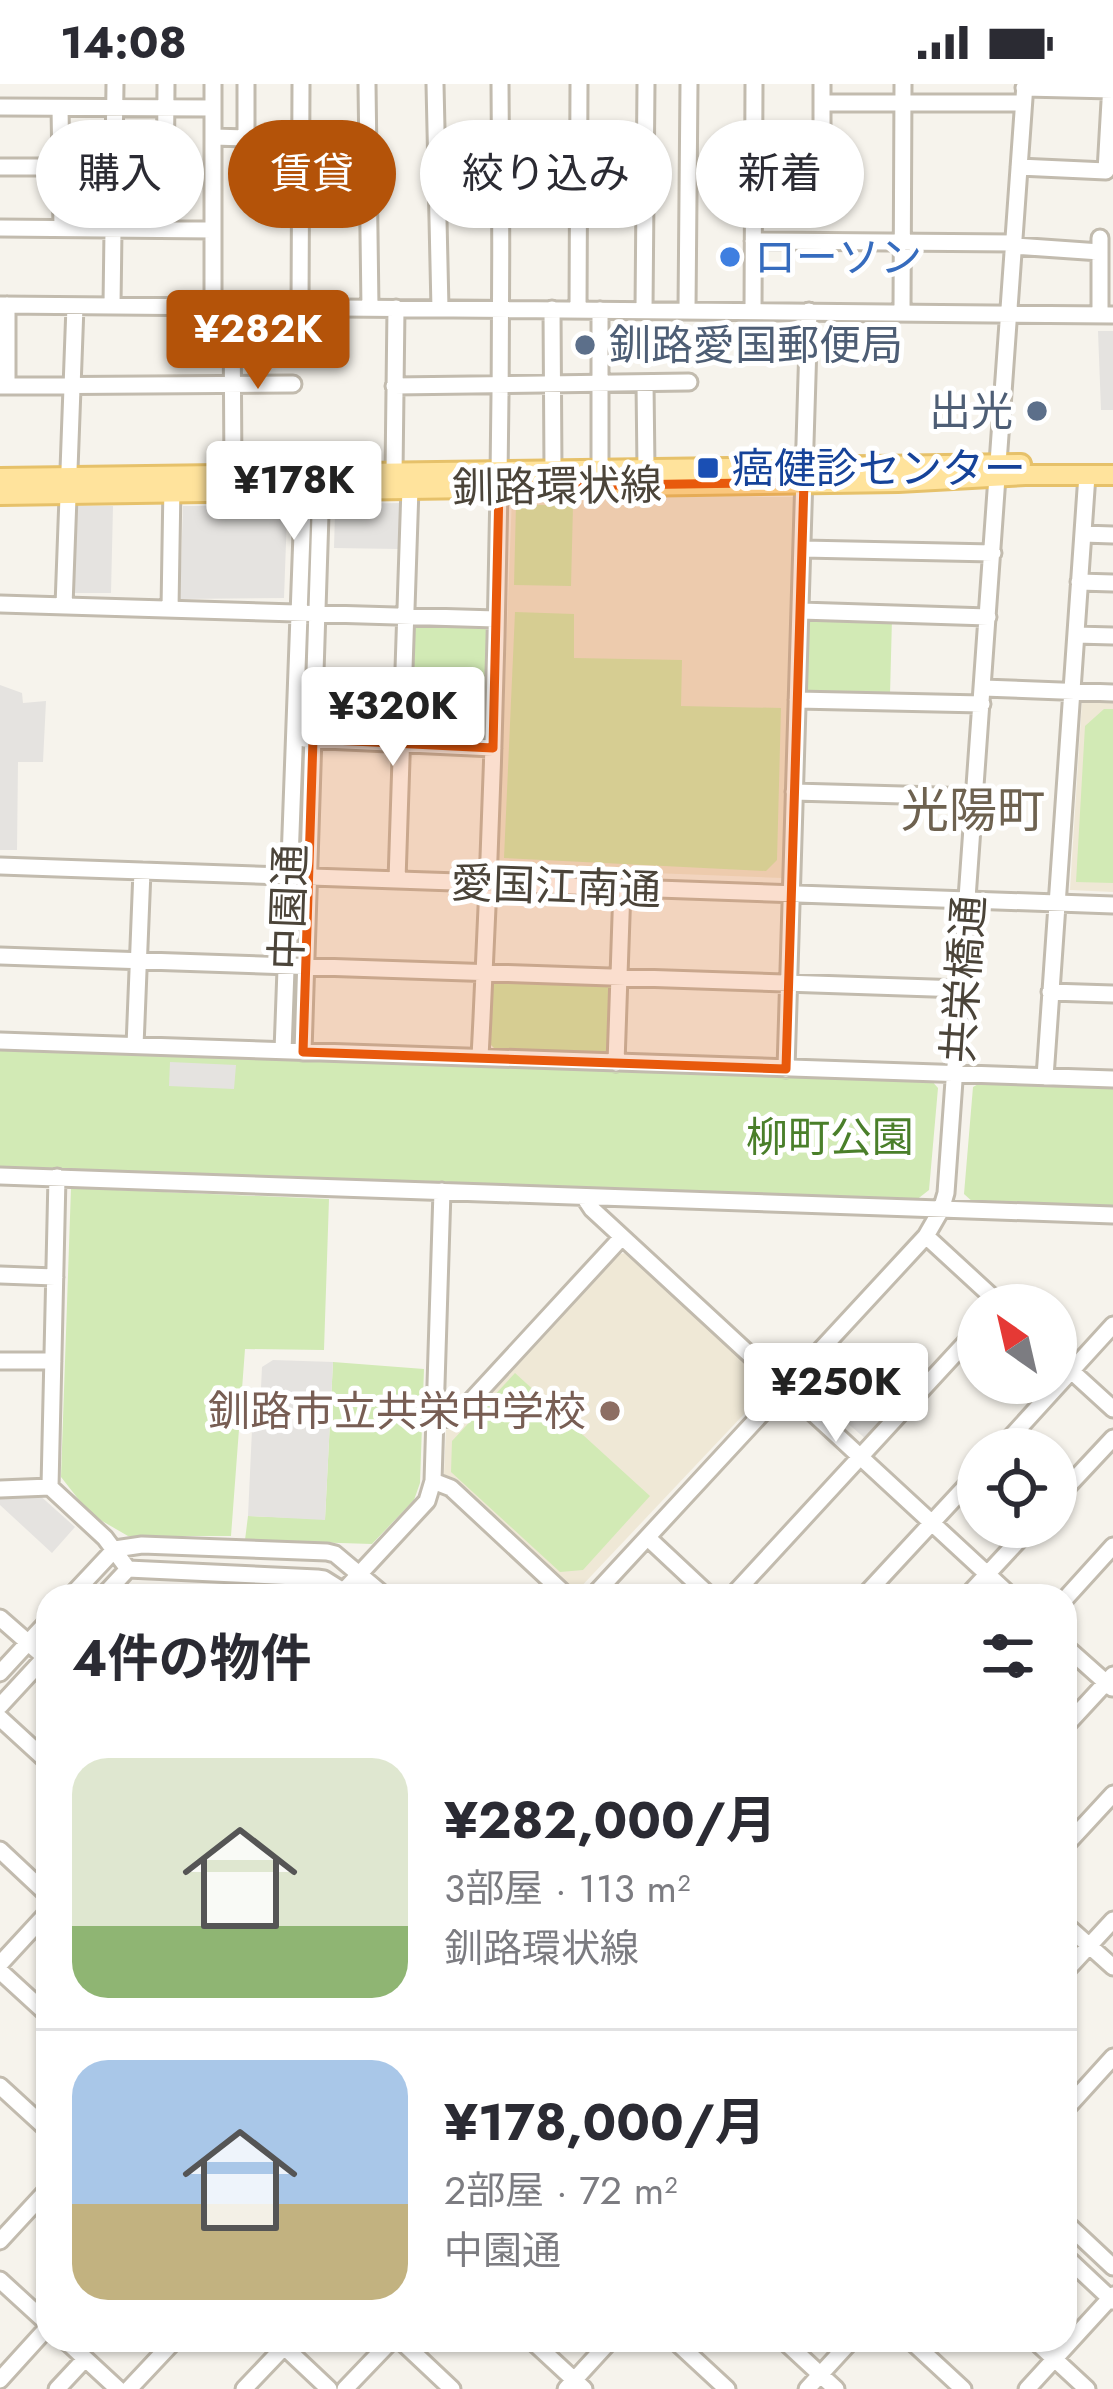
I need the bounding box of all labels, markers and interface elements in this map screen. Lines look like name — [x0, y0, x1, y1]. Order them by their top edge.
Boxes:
text: 14:08 — [60, 10, 187, 75]
chip: 購入 — [36, 120, 204, 228]
chip: 賃貸 — [228, 120, 396, 228]
chip: 絞り込み — [420, 120, 672, 228]
chip: 新着 — [696, 120, 864, 228]
place label: ローソン — [754, 227, 922, 288]
marker: ローソン — [717, 244, 743, 270]
pin: ¥282K — [174, 290, 342, 392]
text: ¥282K — [194, 300, 322, 357]
place label: 釧路愛国郵便局 — [609, 315, 903, 376]
marker: 釧路愛国郵便局 — [572, 332, 598, 358]
place label: 出光 — [929, 381, 1013, 442]
marker: 出光 — [1024, 398, 1050, 424]
place label: 癌健診センター — [732, 438, 1026, 499]
pin: ¥178K — [210, 441, 378, 543]
text: ¥178K — [233, 451, 355, 508]
street label: 釧路環状線 — [451, 454, 663, 519]
marker: 癌健診センター — [695, 455, 721, 481]
pin: ¥320K — [309, 667, 477, 769]
text: ¥320K — [329, 677, 457, 734]
district label: 光陽町 — [901, 776, 1045, 845]
street label: 中園通 — [256, 843, 321, 971]
street label: 愛国江南通 — [450, 852, 662, 921]
street label: 共栄橋通 — [927, 893, 1000, 1065]
park label: 柳町公園 — [746, 1107, 914, 1168]
north arrow — [957, 1284, 1077, 1404]
map controls — [957, 1284, 1077, 1548]
pin: ¥250K — [752, 1343, 920, 1445]
text: ¥250K — [771, 1353, 901, 1410]
place label: 釧路市立共栄中学校 — [208, 1381, 586, 1442]
marker: 釧路市立共栄中学校 — [597, 1398, 623, 1424]
button: locate — [957, 1428, 1077, 1548]
text: 4件の物件 — [72, 1621, 312, 1695]
icon: filters — [975, 1623, 1041, 1689]
text: ¥282,000/月 — [444, 1783, 777, 1857]
icon: home — [168, 1806, 312, 1950]
text: 3部屋 · 113 m² — [444, 1860, 690, 1917]
text: 釧路環状線 — [444, 1920, 639, 1977]
text: ¥178,000/月 — [444, 2085, 766, 2159]
icon: home — [168, 2108, 312, 2252]
text: 2部屋 · 72 m² — [444, 2162, 678, 2219]
text: 中園通 — [444, 2222, 561, 2279]

